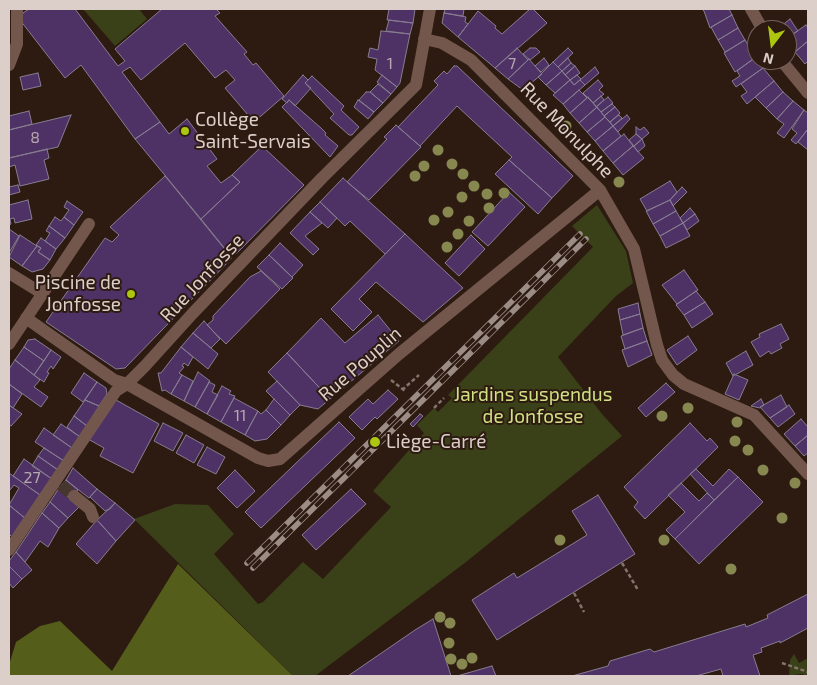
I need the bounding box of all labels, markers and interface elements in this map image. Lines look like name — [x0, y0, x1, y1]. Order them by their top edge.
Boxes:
north arrow — [747, 20, 797, 70]
text: N — [761, 49, 775, 69]
house number: 1 — [387, 54, 393, 74]
house number: 7 — [508, 54, 516, 74]
street label: Rue Monulphe — [516, 77, 618, 183]
place label: Collège Saint-Servais — [195, 109, 311, 153]
marker: Collège Saint-Servais — [179, 125, 191, 137]
house number: 8 — [30, 128, 40, 148]
street label: Rue Jonfosse — [155, 229, 249, 327]
place label: Piscine de Jonfosse — [35, 272, 121, 316]
marker: Piscine de Jonfosse — [125, 288, 137, 300]
street label: Rue Pouplin — [314, 322, 406, 406]
park label: Jardins suspendus de Jonfosse — [454, 384, 612, 428]
house number: 11 — [234, 406, 246, 426]
place label: Liège-Carré — [386, 431, 486, 453]
marker: Liège-Carré — [368, 435, 382, 449]
house number: 27 — [23, 468, 41, 488]

